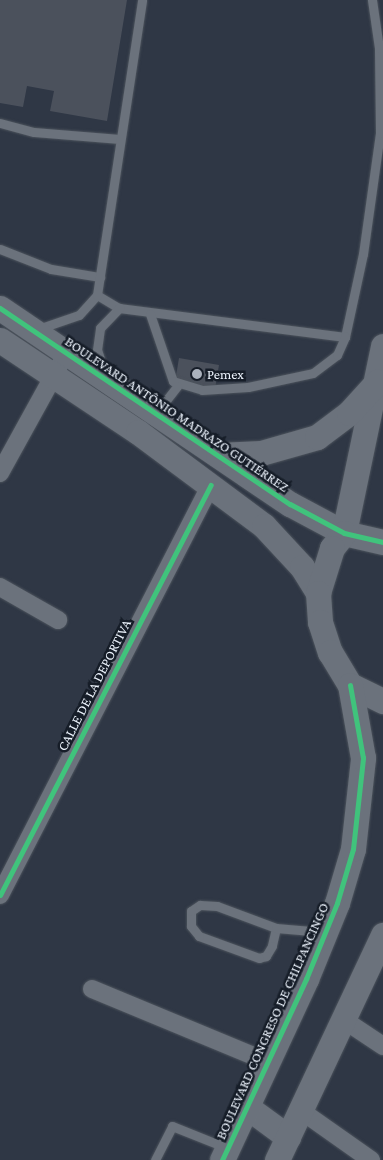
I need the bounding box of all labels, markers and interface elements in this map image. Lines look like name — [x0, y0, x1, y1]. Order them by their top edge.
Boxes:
street label: BOULEVARD ANTÔNIO MADRAZO GUTIÉRREZ — [62, 333, 292, 495]
place label: Pemex — [207, 366, 244, 382]
marker: Pemex — [191, 368, 203, 380]
street label: CALLE DE LA DEPORTIVA — [54, 616, 134, 754]
street label: BOULEVARD CONGRESO DE CHILPANCINGO — [212, 900, 332, 1142]

